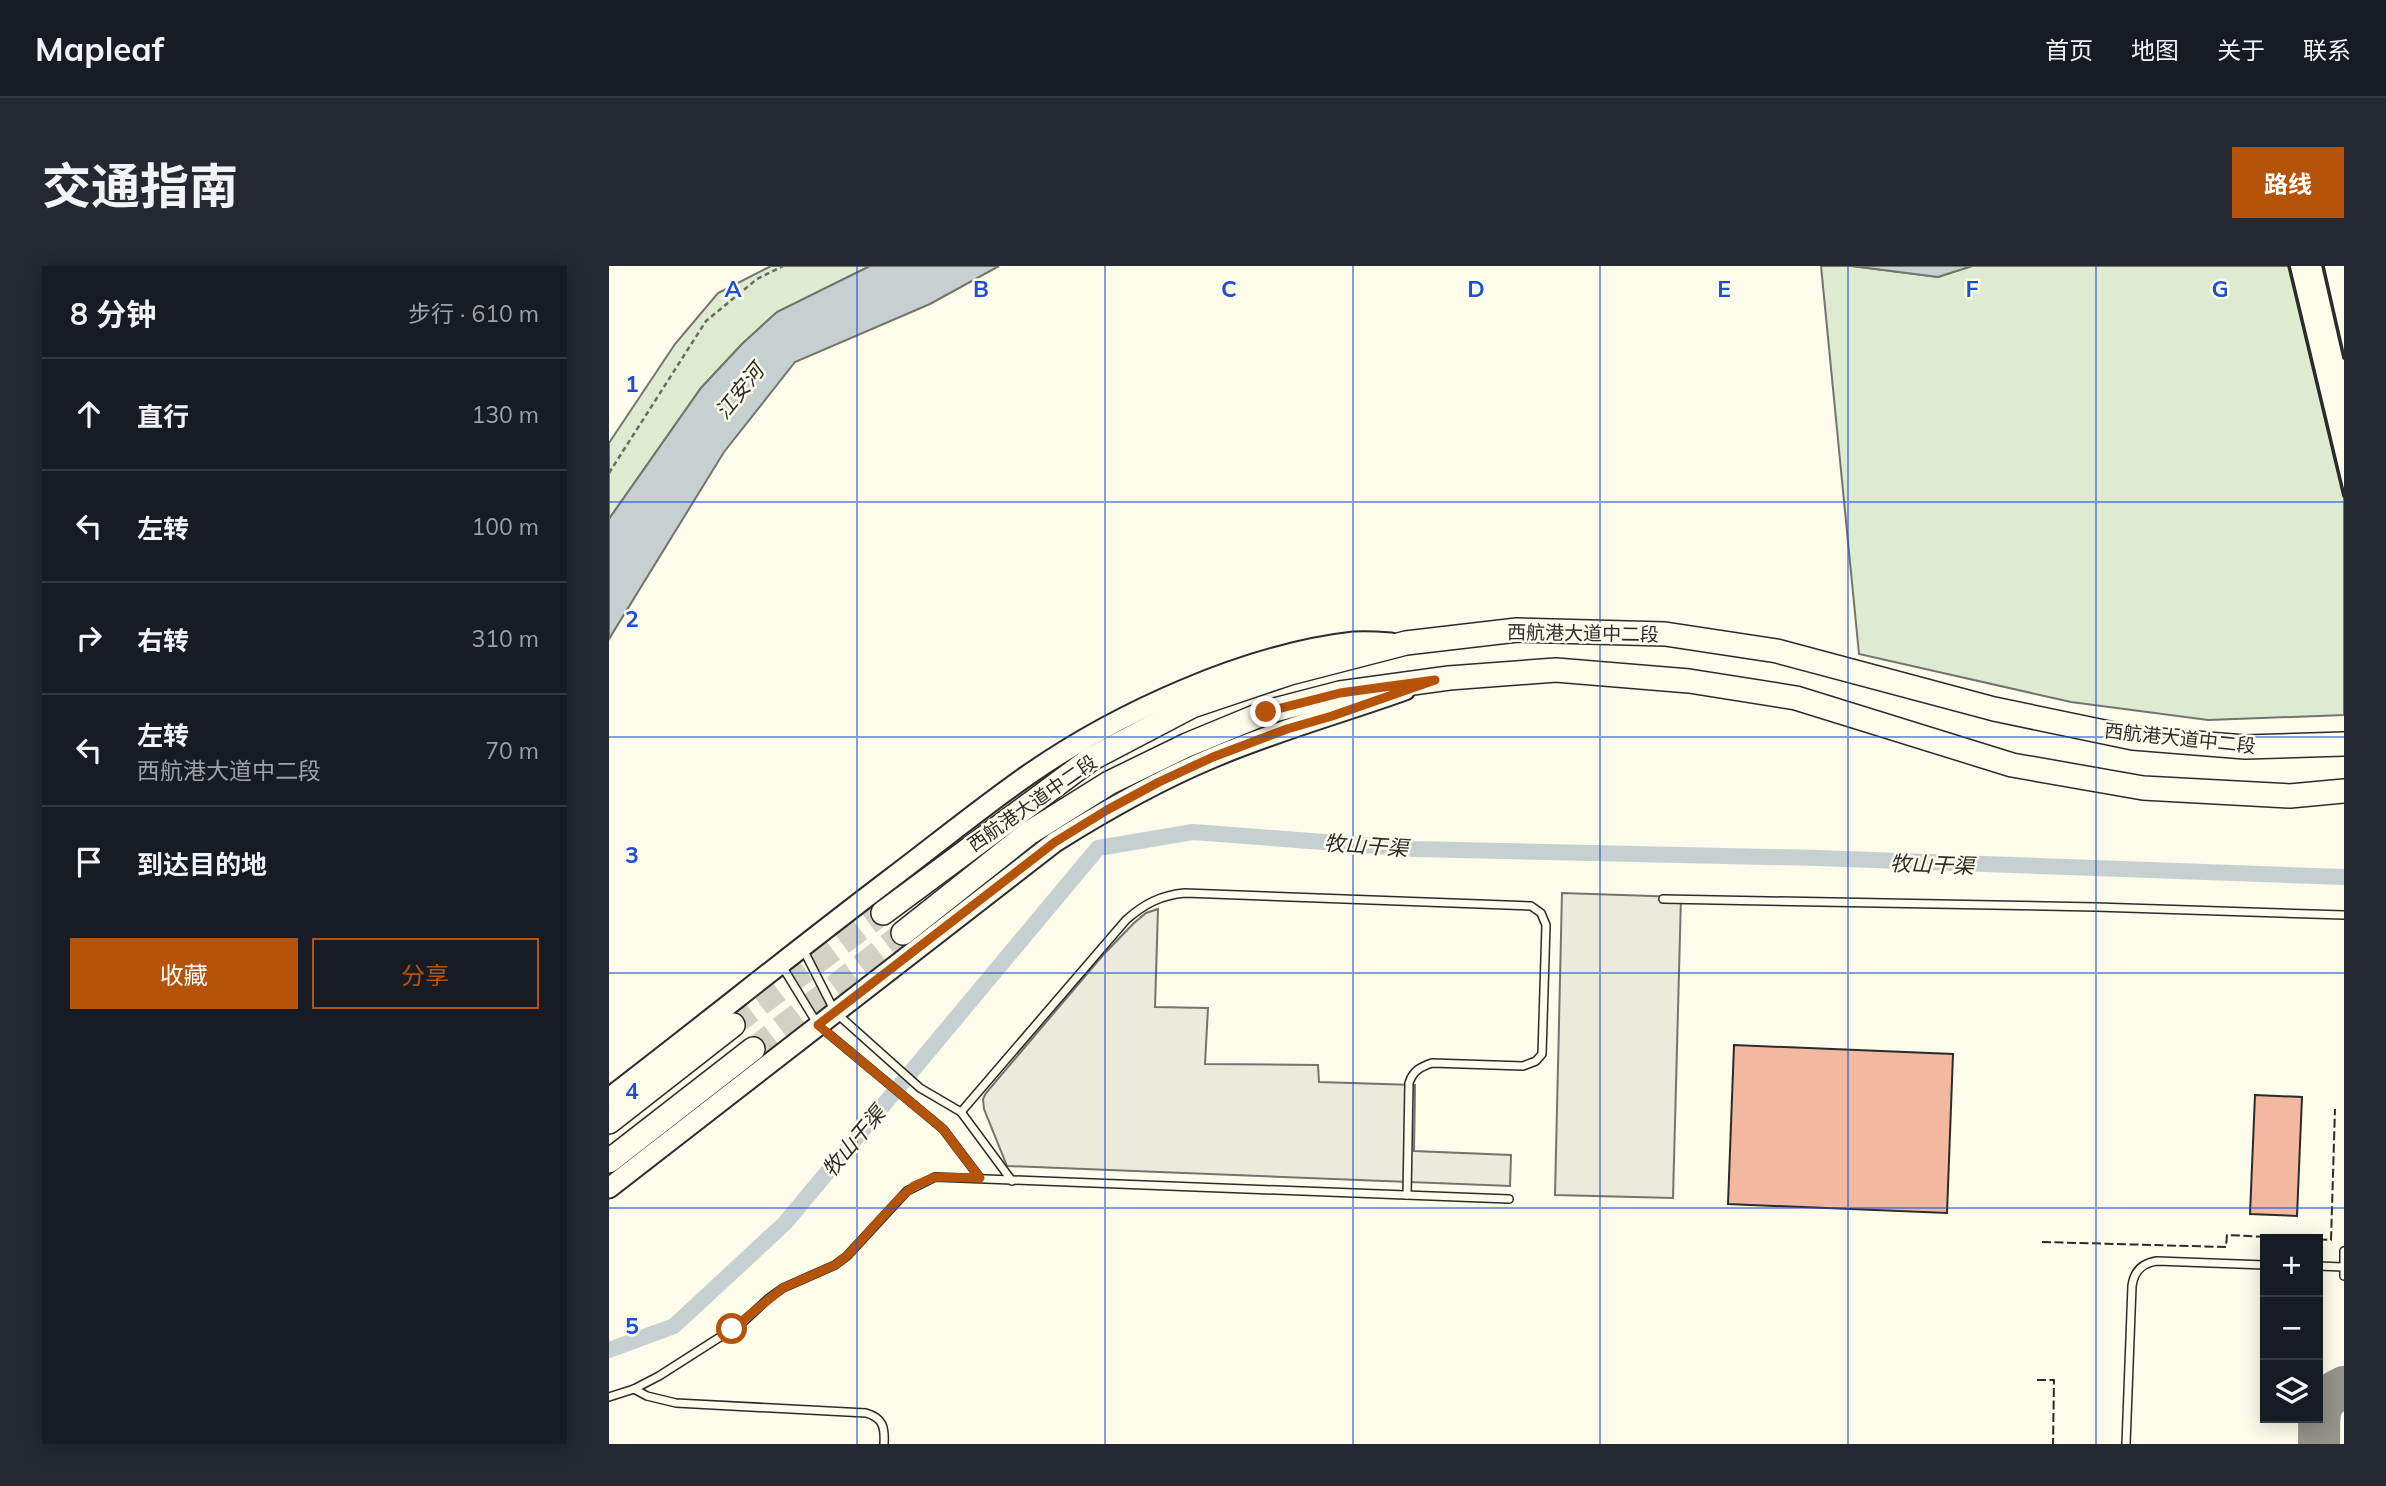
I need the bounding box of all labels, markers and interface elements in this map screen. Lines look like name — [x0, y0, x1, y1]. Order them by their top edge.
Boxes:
text: Mapleaf — [35, 28, 164, 69]
text: 首页 — [2045, 35, 2093, 65]
text: 地图 — [2131, 35, 2179, 65]
text: 关于 — [2217, 35, 2265, 65]
text: 联系 — [2303, 35, 2351, 65]
button: 路线 — [2232, 147, 2344, 218]
text: 交通指南 — [42, 155, 238, 216]
text: A — [724, 274, 742, 303]
text: B — [973, 274, 989, 303]
text: C — [1221, 274, 1237, 303]
text: D — [1467, 274, 1485, 303]
text: E — [1717, 274, 1731, 303]
text: F — [1965, 274, 1979, 303]
text: G — [2211, 274, 2229, 303]
text: 8 分钟 — [70, 295, 156, 333]
text: 步行 · 610 m — [408, 299, 539, 328]
water label: 江安河 — [709, 355, 771, 424]
text: 1 — [625, 369, 639, 398]
icon: ahead — [70, 395, 108, 433]
text: 直行 — [137, 400, 189, 433]
text: 130 m — [471, 400, 539, 429]
icon: left — [70, 507, 108, 545]
text: 左转 — [137, 512, 189, 545]
text: 100 m — [471, 512, 539, 541]
text: 2 — [625, 604, 639, 633]
icon: right — [70, 619, 108, 657]
street label: 西航港大道中二段 — [1507, 620, 1659, 646]
text: 右转 — [137, 624, 189, 657]
text: 310 m — [471, 624, 539, 653]
route end — [1250, 696, 1281, 727]
street label: 西航港大道中二段 — [2103, 718, 2257, 758]
text: 左转 — [137, 719, 189, 752]
icon: left — [70, 731, 108, 769]
text: 70 m — [485, 736, 539, 765]
street label: 西航港大道中二段 — [963, 750, 1101, 856]
text: 西航港大道中二段 — [137, 756, 321, 785]
water label: 牧山干渠 — [1323, 829, 1412, 861]
text: 3 — [625, 840, 639, 869]
icon: arrive — [70, 843, 108, 881]
text: 到达目的地 — [137, 848, 267, 881]
water label: 牧山干渠 — [1890, 850, 1977, 879]
button: 收藏 — [70, 938, 298, 1009]
button: 分享 — [312, 938, 539, 1009]
text: 4 — [625, 1076, 639, 1105]
water label: 牧山干渠 — [816, 1098, 892, 1182]
map controls — [2260, 1234, 2323, 1423]
button: + — [2260, 1234, 2323, 1297]
button: − — [2260, 1297, 2323, 1360]
text: 5 — [625, 1311, 639, 1340]
route start — [716, 1313, 747, 1344]
button: layers — [2260, 1360, 2323, 1423]

